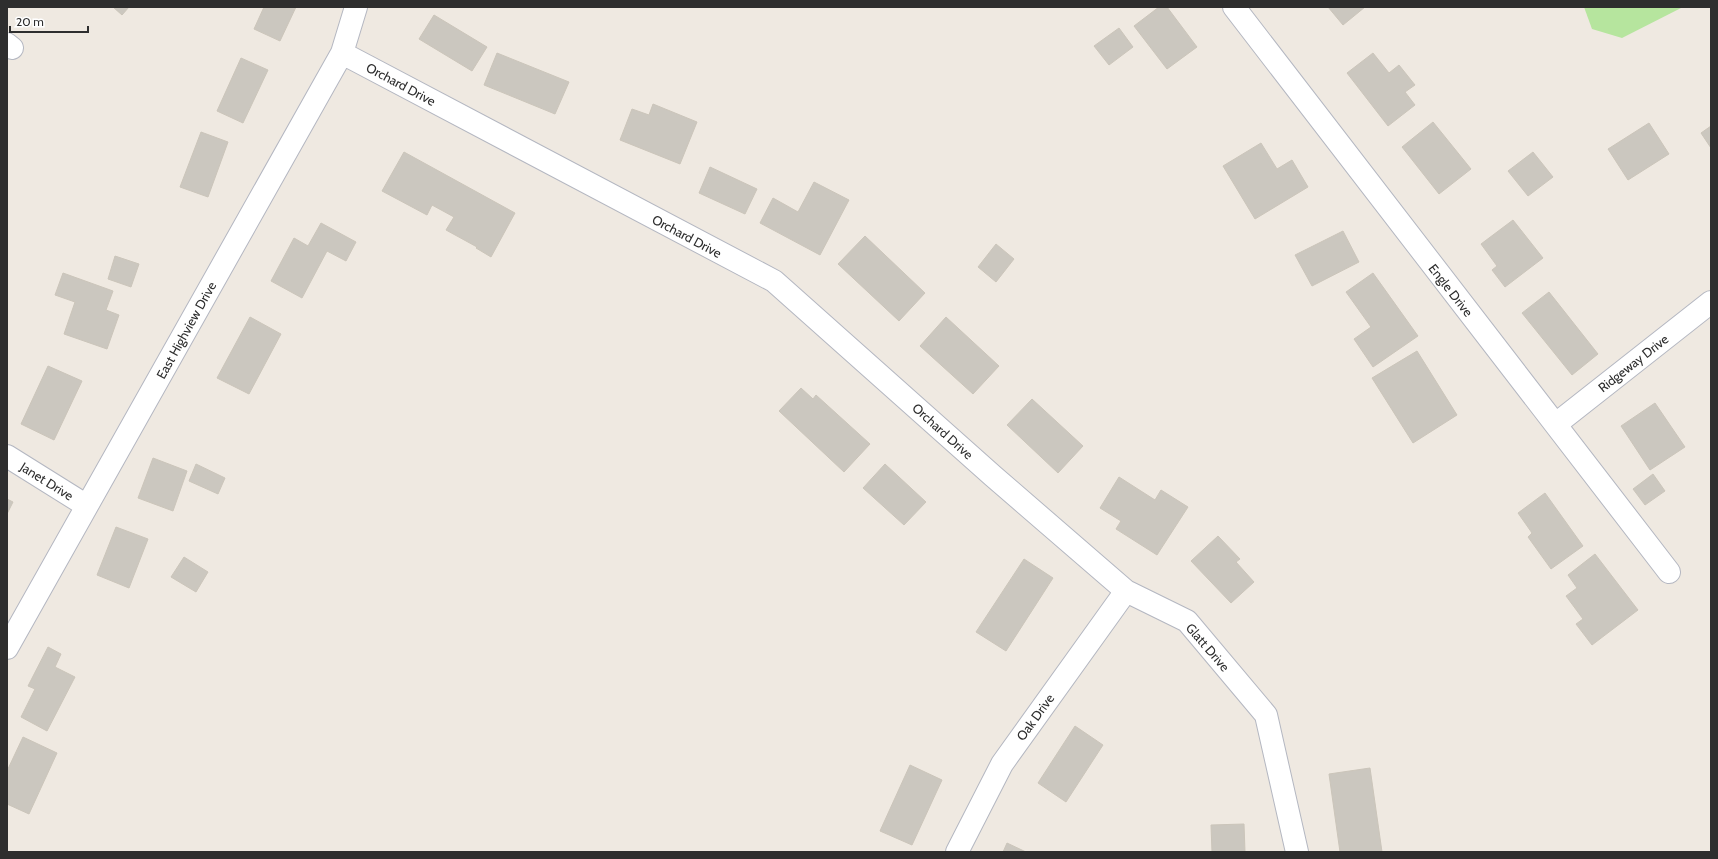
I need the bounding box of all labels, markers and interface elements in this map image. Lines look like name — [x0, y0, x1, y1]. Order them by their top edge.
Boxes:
scale bar — [10, 8, 88, 34]
text: 20 m — [16, 14, 44, 29]
street label: Orchard Drive — [364, 59, 439, 109]
street label: Orchard Drive — [650, 211, 725, 261]
street label: Engle Drive — [1425, 260, 1477, 320]
street label: East Highview Drive — [153, 278, 219, 381]
street label: Ridgeway Drive — [1595, 330, 1672, 395]
street label: Orchard Drive — [909, 400, 977, 463]
street label: Janet Drive — [17, 458, 77, 504]
street label: Glatt Drive — [1183, 620, 1234, 675]
street label: Oak Drive — [1013, 690, 1058, 744]

